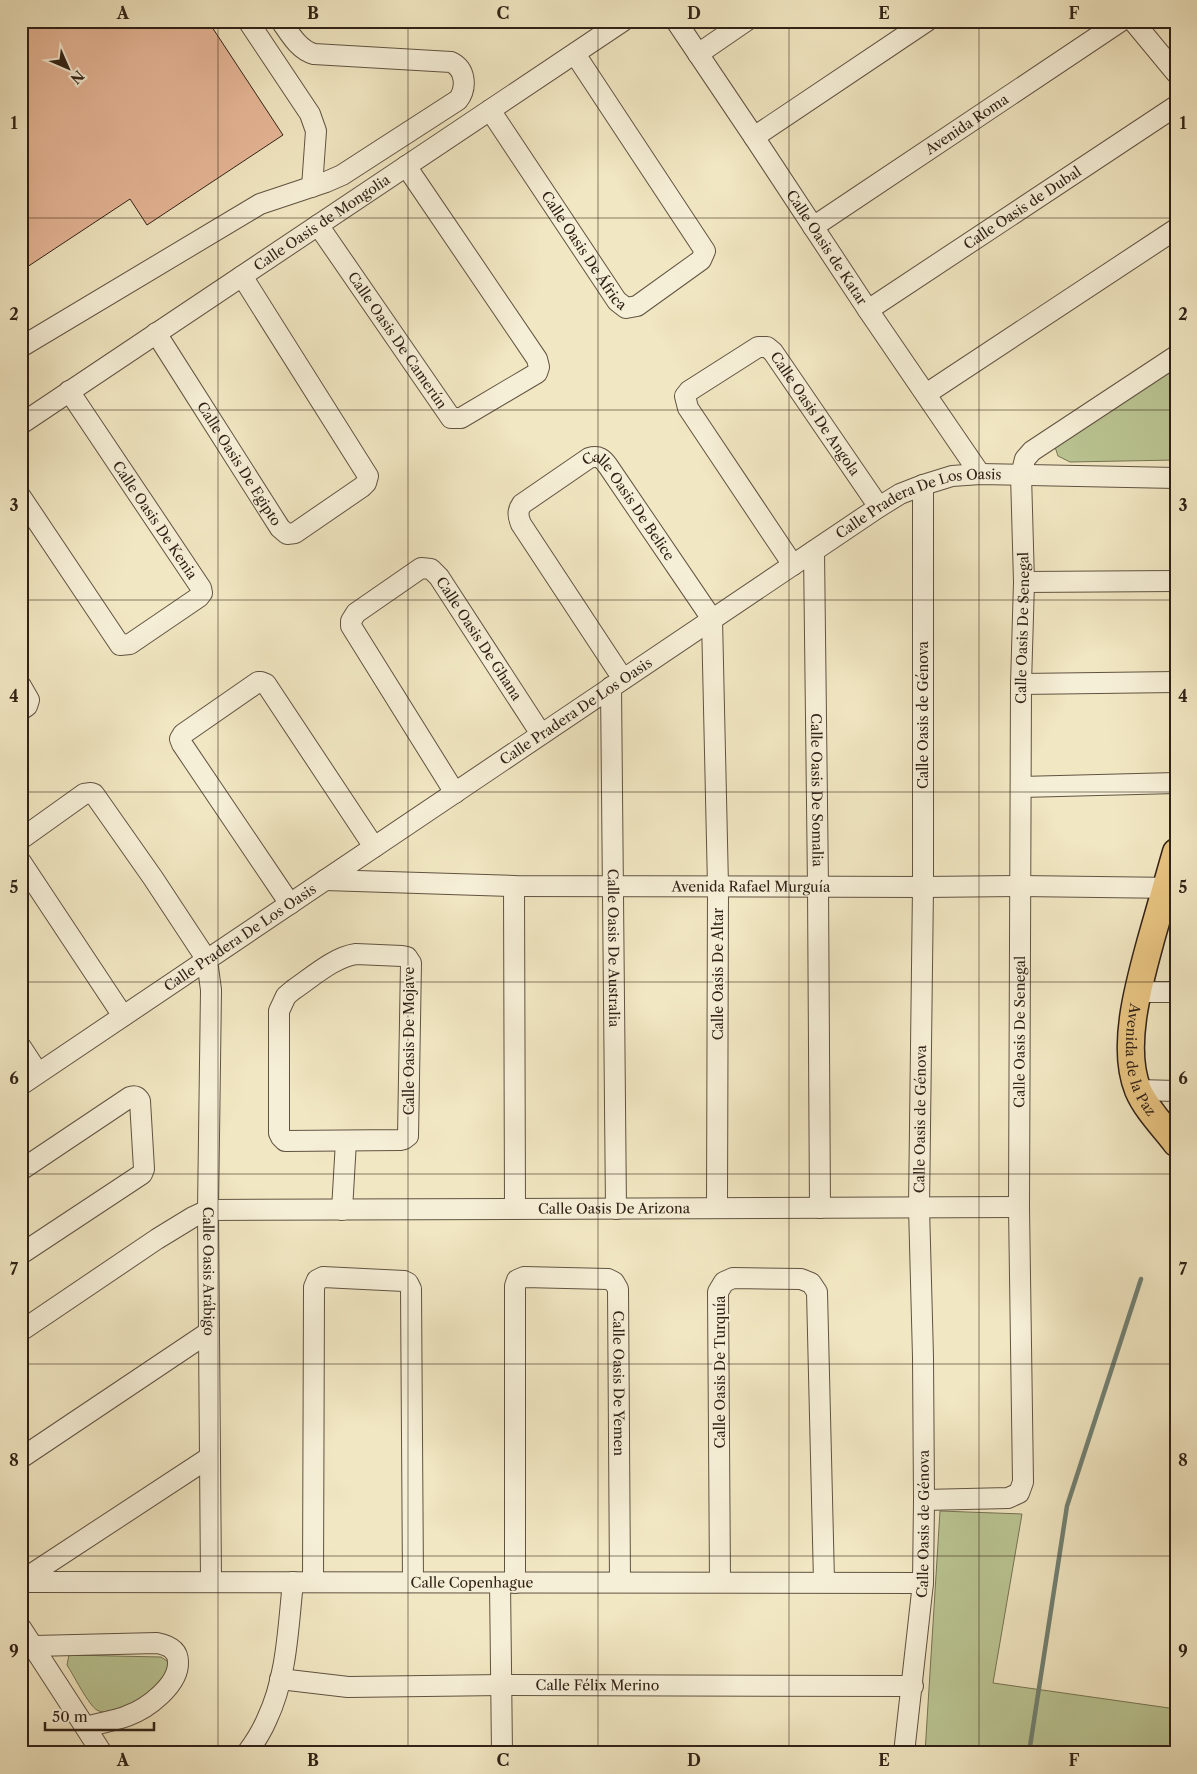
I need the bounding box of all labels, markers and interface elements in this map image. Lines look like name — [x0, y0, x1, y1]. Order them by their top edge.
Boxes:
text: A — [116, 3, 130, 23]
text: B — [307, 3, 319, 23]
text: C — [497, 3, 509, 23]
text: D — [687, 3, 701, 23]
text: E — [878, 3, 890, 23]
text: F — [1069, 3, 1080, 23]
north arrow — [42, 42, 92, 92]
text: N — [67, 67, 88, 88]
street label: Avenida Roma — [921, 90, 1012, 159]
text: 1 — [10, 113, 18, 133]
text: 1 — [1179, 113, 1187, 133]
street label: Calle Oasis de Dubal — [960, 162, 1085, 253]
street label: Calle Oasis de Mongolia — [250, 170, 394, 275]
street label: Calle Oasis de Katar — [782, 186, 871, 308]
street label: Calle Oasis De África — [537, 187, 631, 314]
street label: Calle Oasis De Camerún — [344, 268, 451, 412]
text: 2 — [9, 304, 19, 324]
text: 2 — [1178, 304, 1188, 324]
street label: Calle Oasis De Angola — [766, 348, 864, 480]
street label: Calle Oasis De Egipto — [193, 398, 285, 529]
street label: Calle Oasis De Belice — [578, 448, 679, 564]
street label: Calle Oasis De Kenia — [109, 457, 202, 583]
street label: Calle Pradera De Los Oasis — [832, 465, 1002, 543]
text: 3 — [9, 495, 19, 515]
text: 3 — [1178, 495, 1188, 515]
street label: Calle Oasis De Senegal — [1012, 552, 1033, 704]
street label: Calle Oasis De Ghana — [432, 573, 526, 704]
street label: Calle Oasis de Génova — [914, 640, 932, 789]
street label: Calle Pradera De Los Oasis — [496, 654, 655, 769]
text: 4 — [9, 686, 19, 706]
text: 4 — [1178, 686, 1188, 706]
street label: Calle Oasis De Somalia — [807, 713, 827, 867]
street label: Calle Oasis De Australia — [604, 869, 623, 1028]
text: 5 — [10, 877, 19, 897]
street label: Avenida Rafael Murguía — [670, 877, 831, 896]
text: 5 — [1179, 877, 1188, 897]
street label: Calle Pradera De Los Oasis — [160, 880, 320, 995]
street label: Calle Oasis De Altar — [709, 908, 727, 1040]
street label: Calle Oasis De Senegal — [1010, 956, 1029, 1108]
street label: Calle Oasis De Mojave — [400, 967, 418, 1115]
street label: Avenida de la Paz — [1122, 1001, 1160, 1120]
street label: Calle Oasis de Génova — [910, 1044, 930, 1193]
text: 6 — [9, 1068, 19, 1088]
text: 6 — [1178, 1068, 1188, 1088]
street label: Calle Oasis De Arizona — [538, 1199, 691, 1218]
street label: Calle Oasis Arábigo — [199, 1207, 218, 1336]
text: 7 — [10, 1259, 19, 1279]
text: 7 — [1179, 1259, 1188, 1279]
street label: Calle Oasis De Turquía — [711, 1295, 729, 1448]
street label: Calle Oasis De Yemen — [609, 1310, 628, 1456]
street label: Calle Oasis de Génova — [912, 1449, 933, 1599]
text: 8 — [9, 1450, 19, 1470]
text: 8 — [1178, 1450, 1188, 1470]
street label: Calle Copenhague — [411, 1573, 534, 1592]
text: 9 — [9, 1641, 19, 1661]
text: 9 — [1178, 1641, 1188, 1661]
street label: Calle Félix Merino — [536, 1676, 659, 1694]
scale bar — [45, 1699, 154, 1731]
text: 50 m — [52, 1707, 88, 1726]
text: A — [116, 1750, 130, 1770]
text: B — [307, 1750, 319, 1770]
text: C — [497, 1750, 509, 1770]
text: D — [687, 1750, 701, 1770]
text: E — [878, 1750, 890, 1770]
text: F — [1069, 1750, 1080, 1770]

